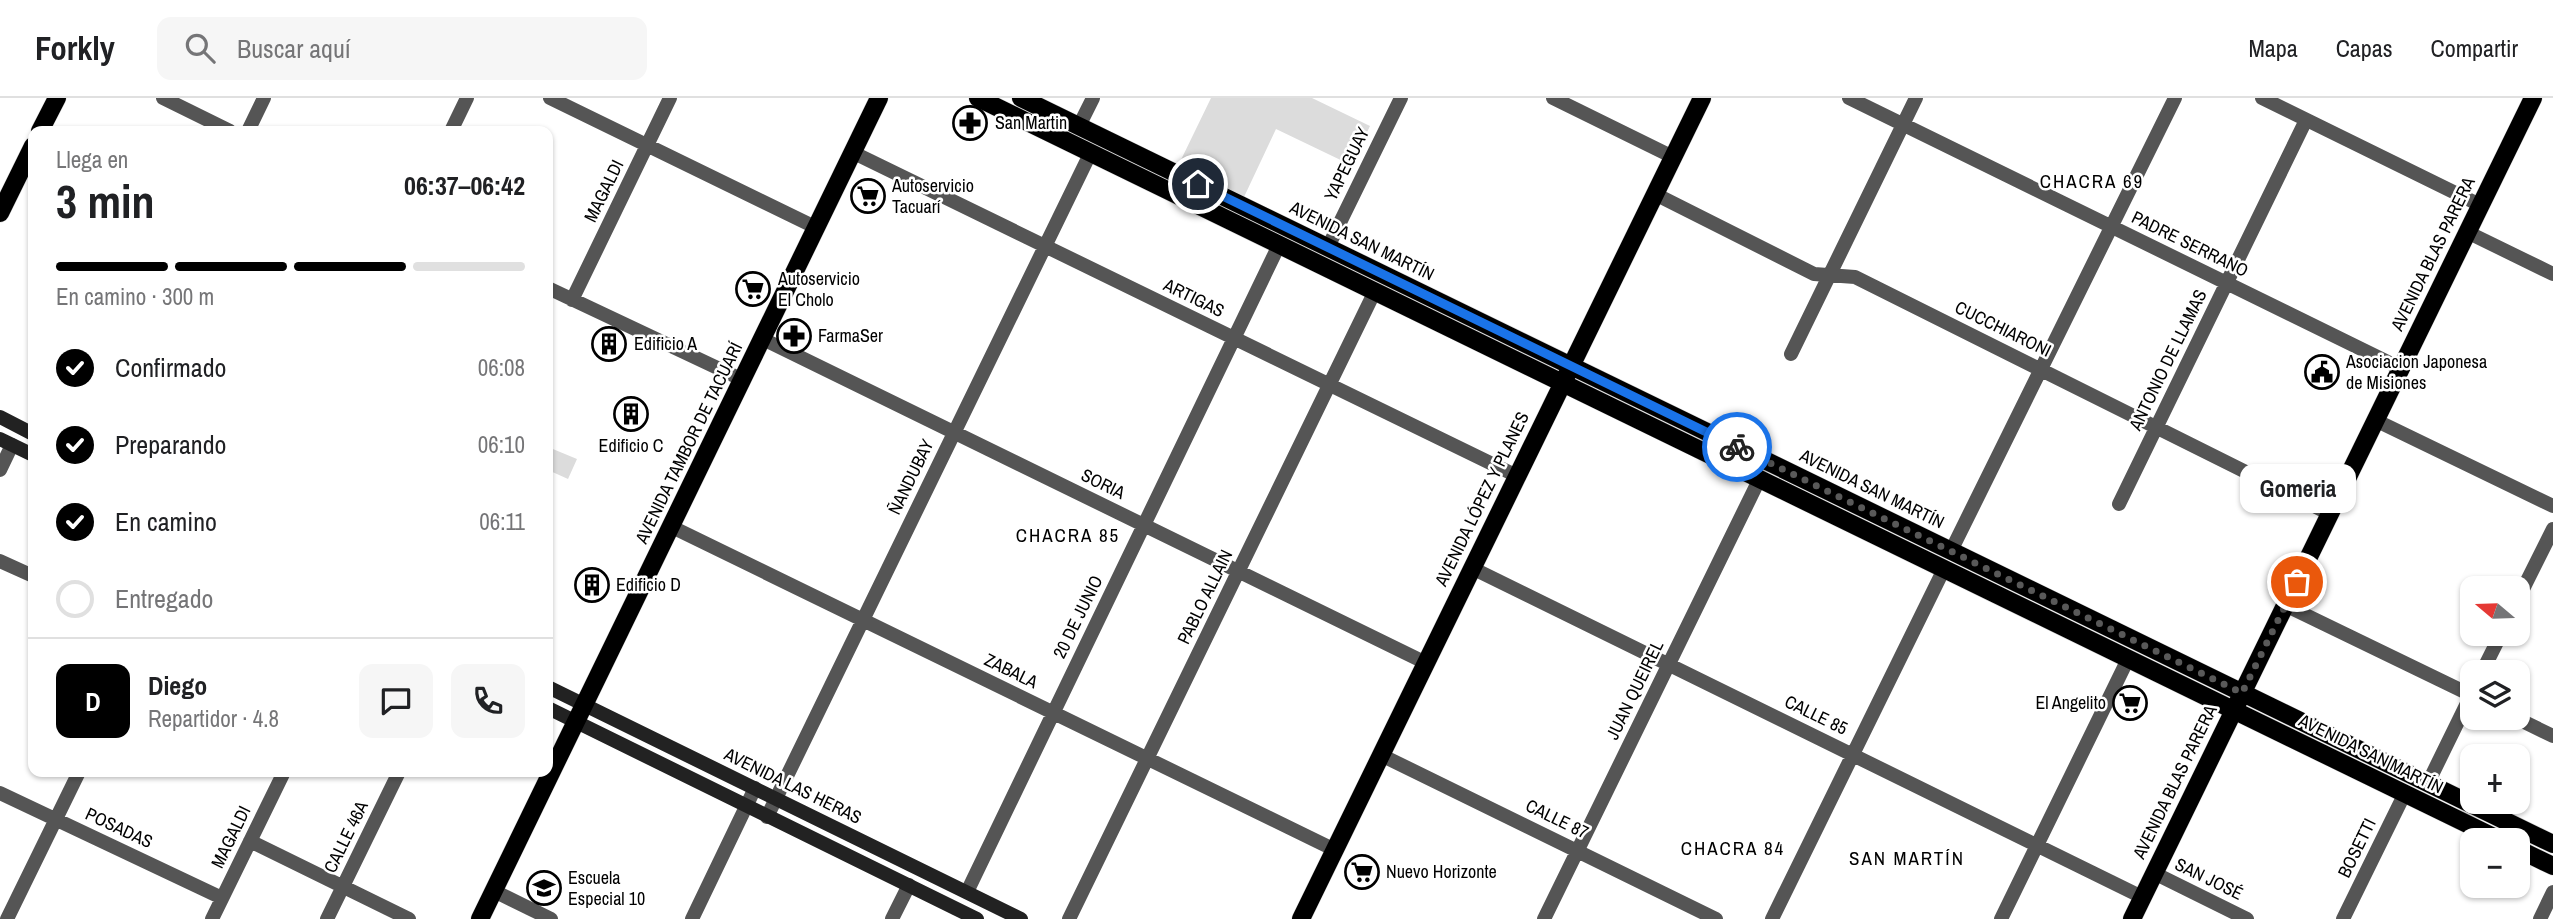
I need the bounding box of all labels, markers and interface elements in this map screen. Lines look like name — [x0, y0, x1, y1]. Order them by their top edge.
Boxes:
search box — [157, 17, 647, 80]
text: Forkly — [35, 26, 115, 70]
icon: search — [181, 29, 219, 67]
text: Buscar aquí — [237, 31, 351, 66]
text: Mapa — [2248, 32, 2298, 64]
text: Capas — [2336, 32, 2393, 64]
text: Compartir — [2431, 32, 2518, 64]
pharmacy icon: San Martin — [951, 104, 989, 142]
place label: San Martin — [995, 110, 1067, 135]
street label: YAPEGUAY — [1318, 123, 1375, 205]
text: Llega en — [56, 144, 128, 175]
pin — [1168, 154, 1228, 214]
street label: MAGALDI — [578, 155, 629, 226]
icon: home — [1179, 165, 1217, 203]
text: 06:37–06:42 — [404, 168, 525, 203]
district label: CHACRA 69 — [2040, 168, 2144, 194]
text: 3 min — [56, 170, 155, 232]
street label: AVENIDA BLAS PARERA — [2384, 172, 2481, 336]
place label: Autoservicio Tacuarí — [891, 173, 974, 219]
supermarket icon: Autoservicio Tacuarí — [849, 177, 887, 215]
street label: AVENIDA SAN MARTÍN — [1285, 194, 1439, 286]
street label: PADRE SERRANO — [2128, 205, 2253, 283]
place label: Autoservicio El Cholo — [777, 266, 860, 312]
supermarket icon: Autoservicio El Cholo — [734, 270, 772, 308]
street label: ARTIGAS — [1159, 272, 1229, 323]
text: En camino · 300 m — [56, 281, 214, 312]
street label: ANTONIO DE LLAMAS — [2122, 285, 2213, 435]
street label: CUCCHIARONI — [1951, 294, 2055, 363]
pharmacy icon: FarmaSer — [775, 317, 813, 355]
place label: FarmaSer — [818, 323, 883, 348]
building icon: Edificio A — [590, 325, 628, 363]
place label: Edificio A — [634, 331, 697, 356]
street label: AVENIDA TAMBOR DE TACUARÍ — [628, 337, 749, 548]
icon: check — [56, 349, 94, 387]
place label: Asociacion Japonesa de Misiones — [2345, 349, 2487, 395]
text: Confirmado — [115, 350, 226, 385]
text: 06:08 — [478, 352, 525, 383]
public building icon: Asociacion Japonesa de Misiones — [2303, 353, 2341, 391]
building icon: Edificio C — [612, 395, 650, 433]
street label: AVENIDA LÓPEZ Y PLANES — [1428, 407, 1535, 591]
courier — [1702, 412, 1772, 482]
icon: check — [56, 426, 94, 464]
text: Preparando — [115, 427, 226, 462]
icon: bike — [1718, 428, 1756, 466]
text: 06:10 — [478, 429, 525, 460]
place label: Edificio C — [599, 433, 663, 458]
street label: ÑANDUBAY — [882, 435, 940, 519]
street label: AVENIDA SAN MARTÍN — [1795, 442, 1949, 534]
street label: SORIA — [1077, 462, 1129, 505]
callout: Gomeria — [2239, 463, 2355, 512]
text: Gomeria — [2260, 473, 2336, 504]
icon: check — [56, 503, 94, 541]
text: En camino — [115, 504, 217, 539]
text: 06:11 — [479, 506, 525, 537]
district label: CHACRA 85 — [1016, 522, 1120, 548]
street label: PABLO ALLAIN — [1171, 545, 1238, 648]
pin — [2267, 552, 2327, 612]
icon: bag — [2278, 563, 2316, 601]
building icon: Edificio D — [573, 566, 611, 604]
street label: 20 DE JUNIO — [1047, 571, 1108, 662]
place label: Edificio D — [616, 572, 681, 597]
north arrow — [2460, 576, 2530, 646]
map controls — [2460, 576, 2530, 898]
text: Entregado — [115, 581, 213, 616]
street label: JUAN QUEIREL — [1600, 636, 1669, 744]
street label: ZABALA — [980, 647, 1042, 694]
button: layers — [2460, 660, 2530, 730]
button: chat — [359, 664, 433, 738]
button: phone — [451, 664, 525, 738]
text: Diego — [148, 668, 207, 703]
text: D — [85, 684, 101, 719]
supermarket icon: El Angelito — [2111, 684, 2149, 722]
street label: CALLE 85 — [1780, 689, 1852, 741]
place label: El Angelito — [2035, 690, 2106, 715]
street label: AVENIDA BLAS PARERA — [2126, 700, 2223, 864]
text: Repartidor · 4.8 — [148, 703, 279, 734]
street label: AVENIDA SAN MARTÍN — [2294, 707, 2448, 799]
street label: AVENIDA LAS HERAS — [719, 741, 866, 830]
button: + — [2460, 744, 2530, 814]
street label: CALLE 87 — [1521, 793, 1593, 845]
street label: CALLE 46A — [317, 797, 374, 877]
street label: POSADAS — [82, 801, 157, 854]
street label: MAGALDI — [205, 801, 256, 872]
street label: BOSETTI — [2331, 814, 2382, 882]
button: − — [2460, 828, 2530, 898]
district label: CHACRA 84 — [1681, 835, 1785, 861]
district label: SAN MARTÍN — [1849, 845, 1965, 871]
street label: SAN JOSÉ — [2171, 851, 2248, 906]
supermarket icon: Nuevo Horizonte — [1343, 853, 1381, 891]
place label: Nuevo Horizonte — [1386, 859, 1497, 884]
place label: Escuela Especial 10 — [568, 865, 645, 911]
school or university icon: Escuela Especial 10 — [525, 869, 563, 907]

